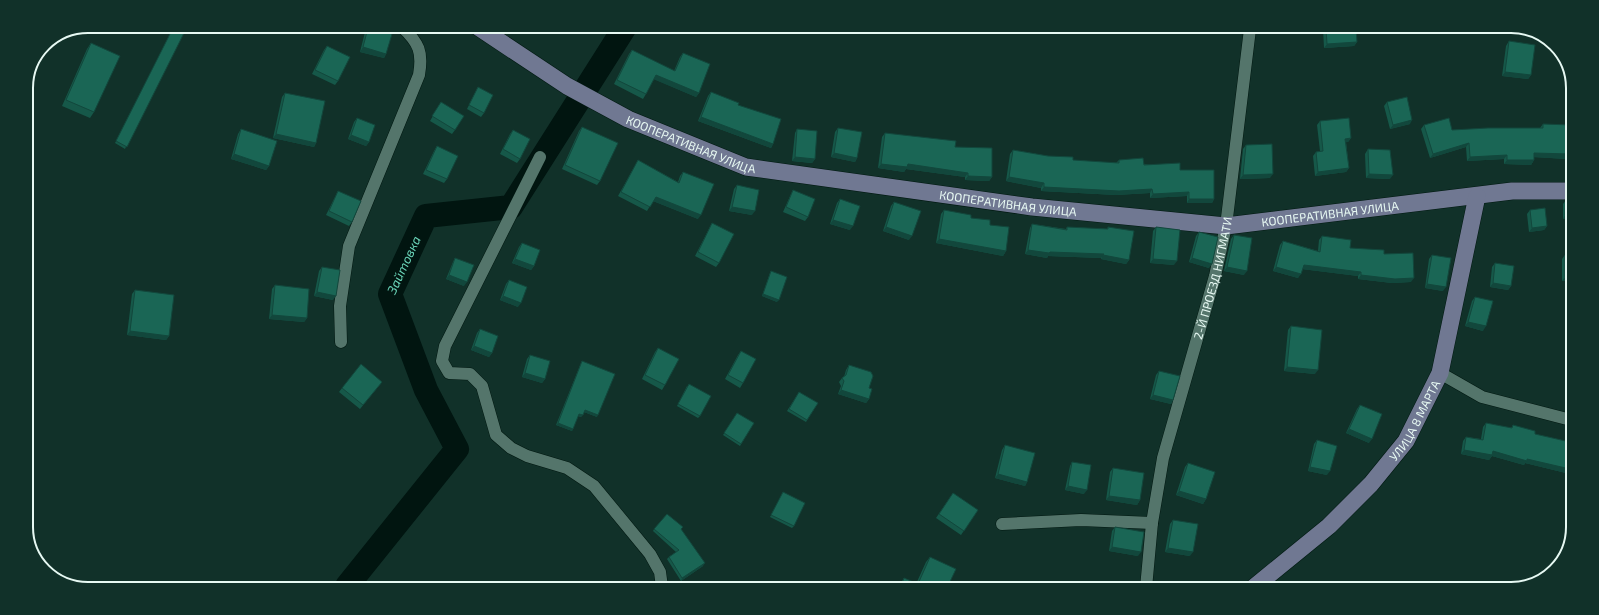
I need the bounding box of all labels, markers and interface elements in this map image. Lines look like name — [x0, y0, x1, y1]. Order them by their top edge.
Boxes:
street label: КООПЕРАТИВНАЯ УЛИЦА — [624, 112, 757, 175]
street label: КООПЕРАТИВНАЯ УЛИЦА — [939, 187, 1078, 218]
street label: КООПЕРАТИВНАЯ УЛИЦА — [1261, 198, 1400, 229]
street label: 2-Й ПРОЕЗД НИГМАТИ — [1190, 216, 1234, 341]
water label: Зайтовка — [383, 233, 424, 297]
street label: УЛИЦА 8 МАРТА — [1386, 377, 1443, 463]

